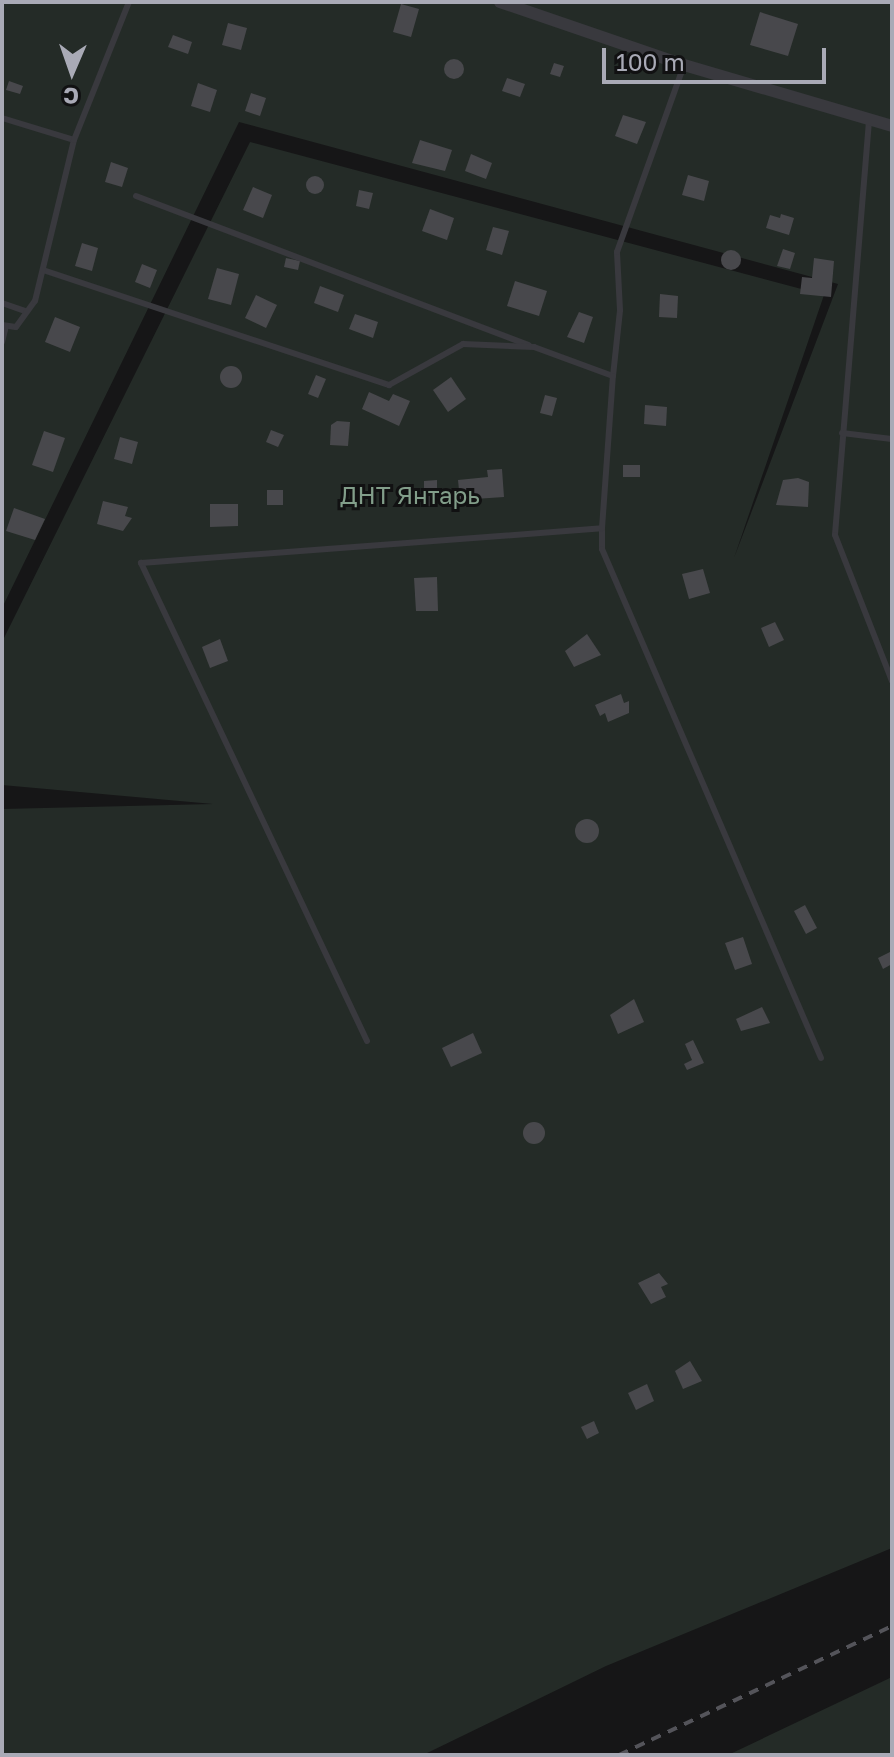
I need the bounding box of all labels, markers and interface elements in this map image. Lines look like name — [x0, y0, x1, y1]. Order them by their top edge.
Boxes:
north arrow — [32, 32, 112, 112]
scale bar — [606, 32, 830, 82]
text: 100 m — [616, 47, 685, 76]
text: С — [63, 83, 79, 110]
park label: ДНТ Янтарь — [340, 481, 480, 509]

